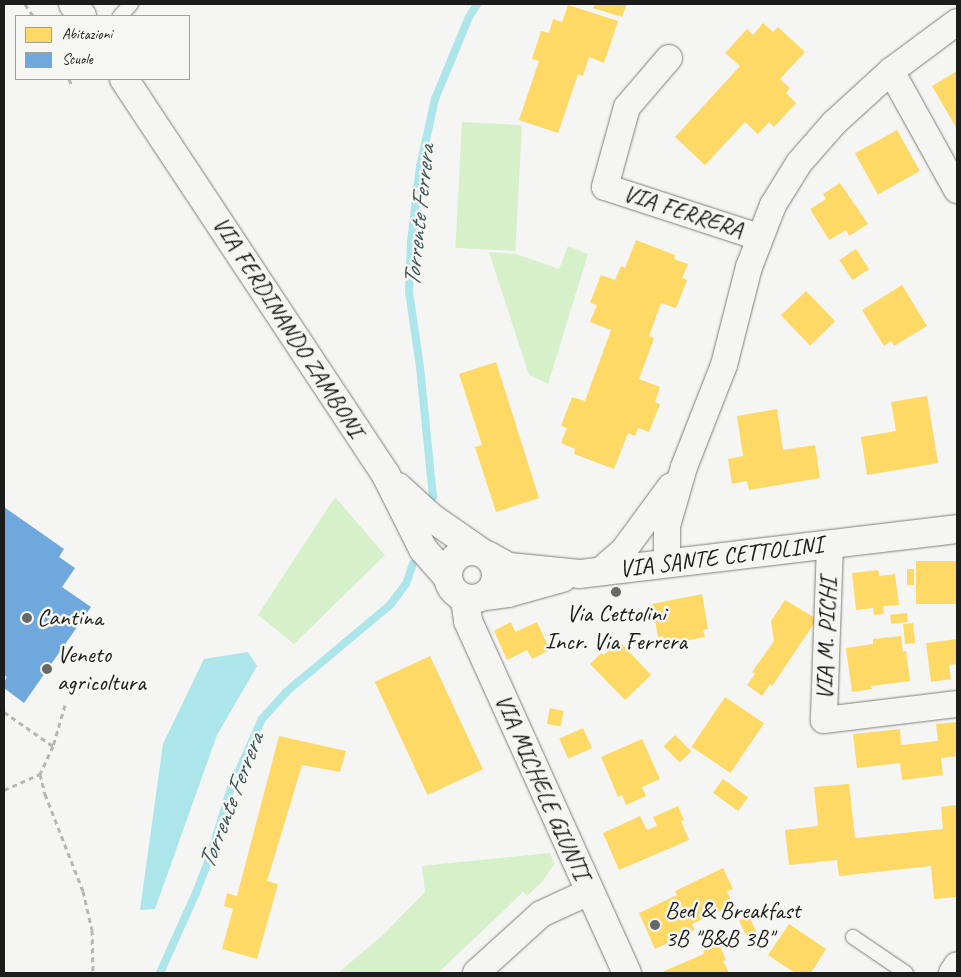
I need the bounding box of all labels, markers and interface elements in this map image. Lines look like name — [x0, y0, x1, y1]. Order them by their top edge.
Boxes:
legend — [15, 15, 190, 80]
text: Abitazioni — [62, 25, 112, 44]
text: Scuole — [62, 50, 93, 69]
water label: Torrente Ferrera — [397, 144, 441, 288]
street label: VIA FERRERA — [620, 179, 746, 245]
street label: VIA FERDINANDO ZAMBONI — [206, 211, 370, 443]
street label: VIA SANTE CETTOLINI — [618, 530, 824, 584]
street label: VIA M. PICHI — [810, 577, 844, 701]
marker: Via Cettolini Incr. Via Ferrera — [610, 586, 622, 598]
place label: Via Cettolini Incr. Via Ferrera — [545, 600, 687, 656]
place label: Cantina — [37, 604, 103, 632]
marker: Cantina — [21, 612, 33, 624]
place label: Veneto agricoltura — [57, 641, 146, 697]
marker: Veneto agricoltura — [41, 663, 53, 675]
street label: VIA MICHELE GIUNTI — [488, 690, 596, 884]
water label: Torrente Ferrera — [191, 729, 271, 873]
place label: Bed & Breakfast 3B "B&B 3B" — [665, 897, 800, 953]
marker: Bed & Breakfast 3B "B&B 3B" — [649, 919, 661, 931]

